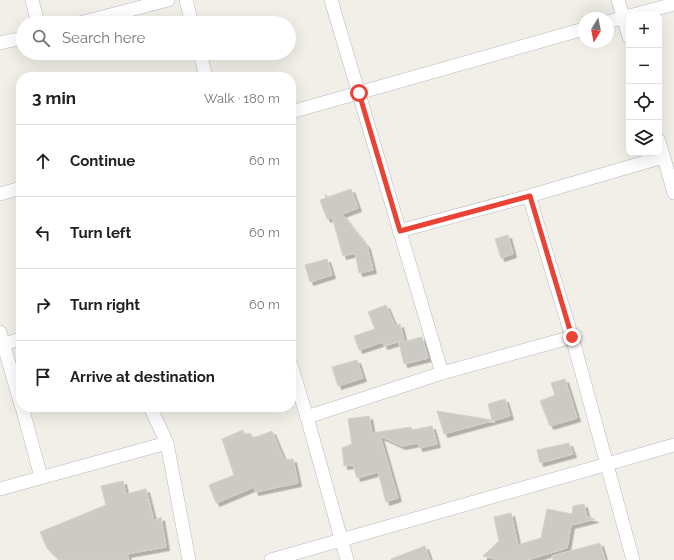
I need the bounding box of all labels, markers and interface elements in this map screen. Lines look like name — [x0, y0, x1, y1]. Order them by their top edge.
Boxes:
north arrow — [578, 12, 614, 48]
map controls — [626, 12, 662, 156]
button: + — [626, 12, 662, 48]
search box — [16, 16, 296, 60]
icon: search — [30, 27, 52, 49]
text: Search here — [62, 29, 145, 47]
button: − — [626, 48, 662, 84]
route start — [350, 84, 368, 102]
button: locate — [626, 84, 662, 120]
text: 3 min — [32, 88, 76, 108]
text: Walk · 180 m — [204, 91, 280, 106]
button: layers — [626, 120, 662, 156]
icon: ahead — [32, 150, 54, 172]
text: Continue — [70, 152, 135, 170]
text: 60 m — [249, 153, 280, 168]
icon: left — [32, 222, 54, 244]
text: Turn left — [70, 224, 131, 242]
text: 60 m — [249, 225, 280, 240]
icon: right — [32, 294, 54, 316]
text: Turn right — [70, 296, 140, 314]
text: 60 m — [249, 297, 280, 312]
route end — [563, 328, 581, 346]
icon: arrive — [32, 366, 54, 388]
text: Arrive at destination — [70, 368, 215, 386]

